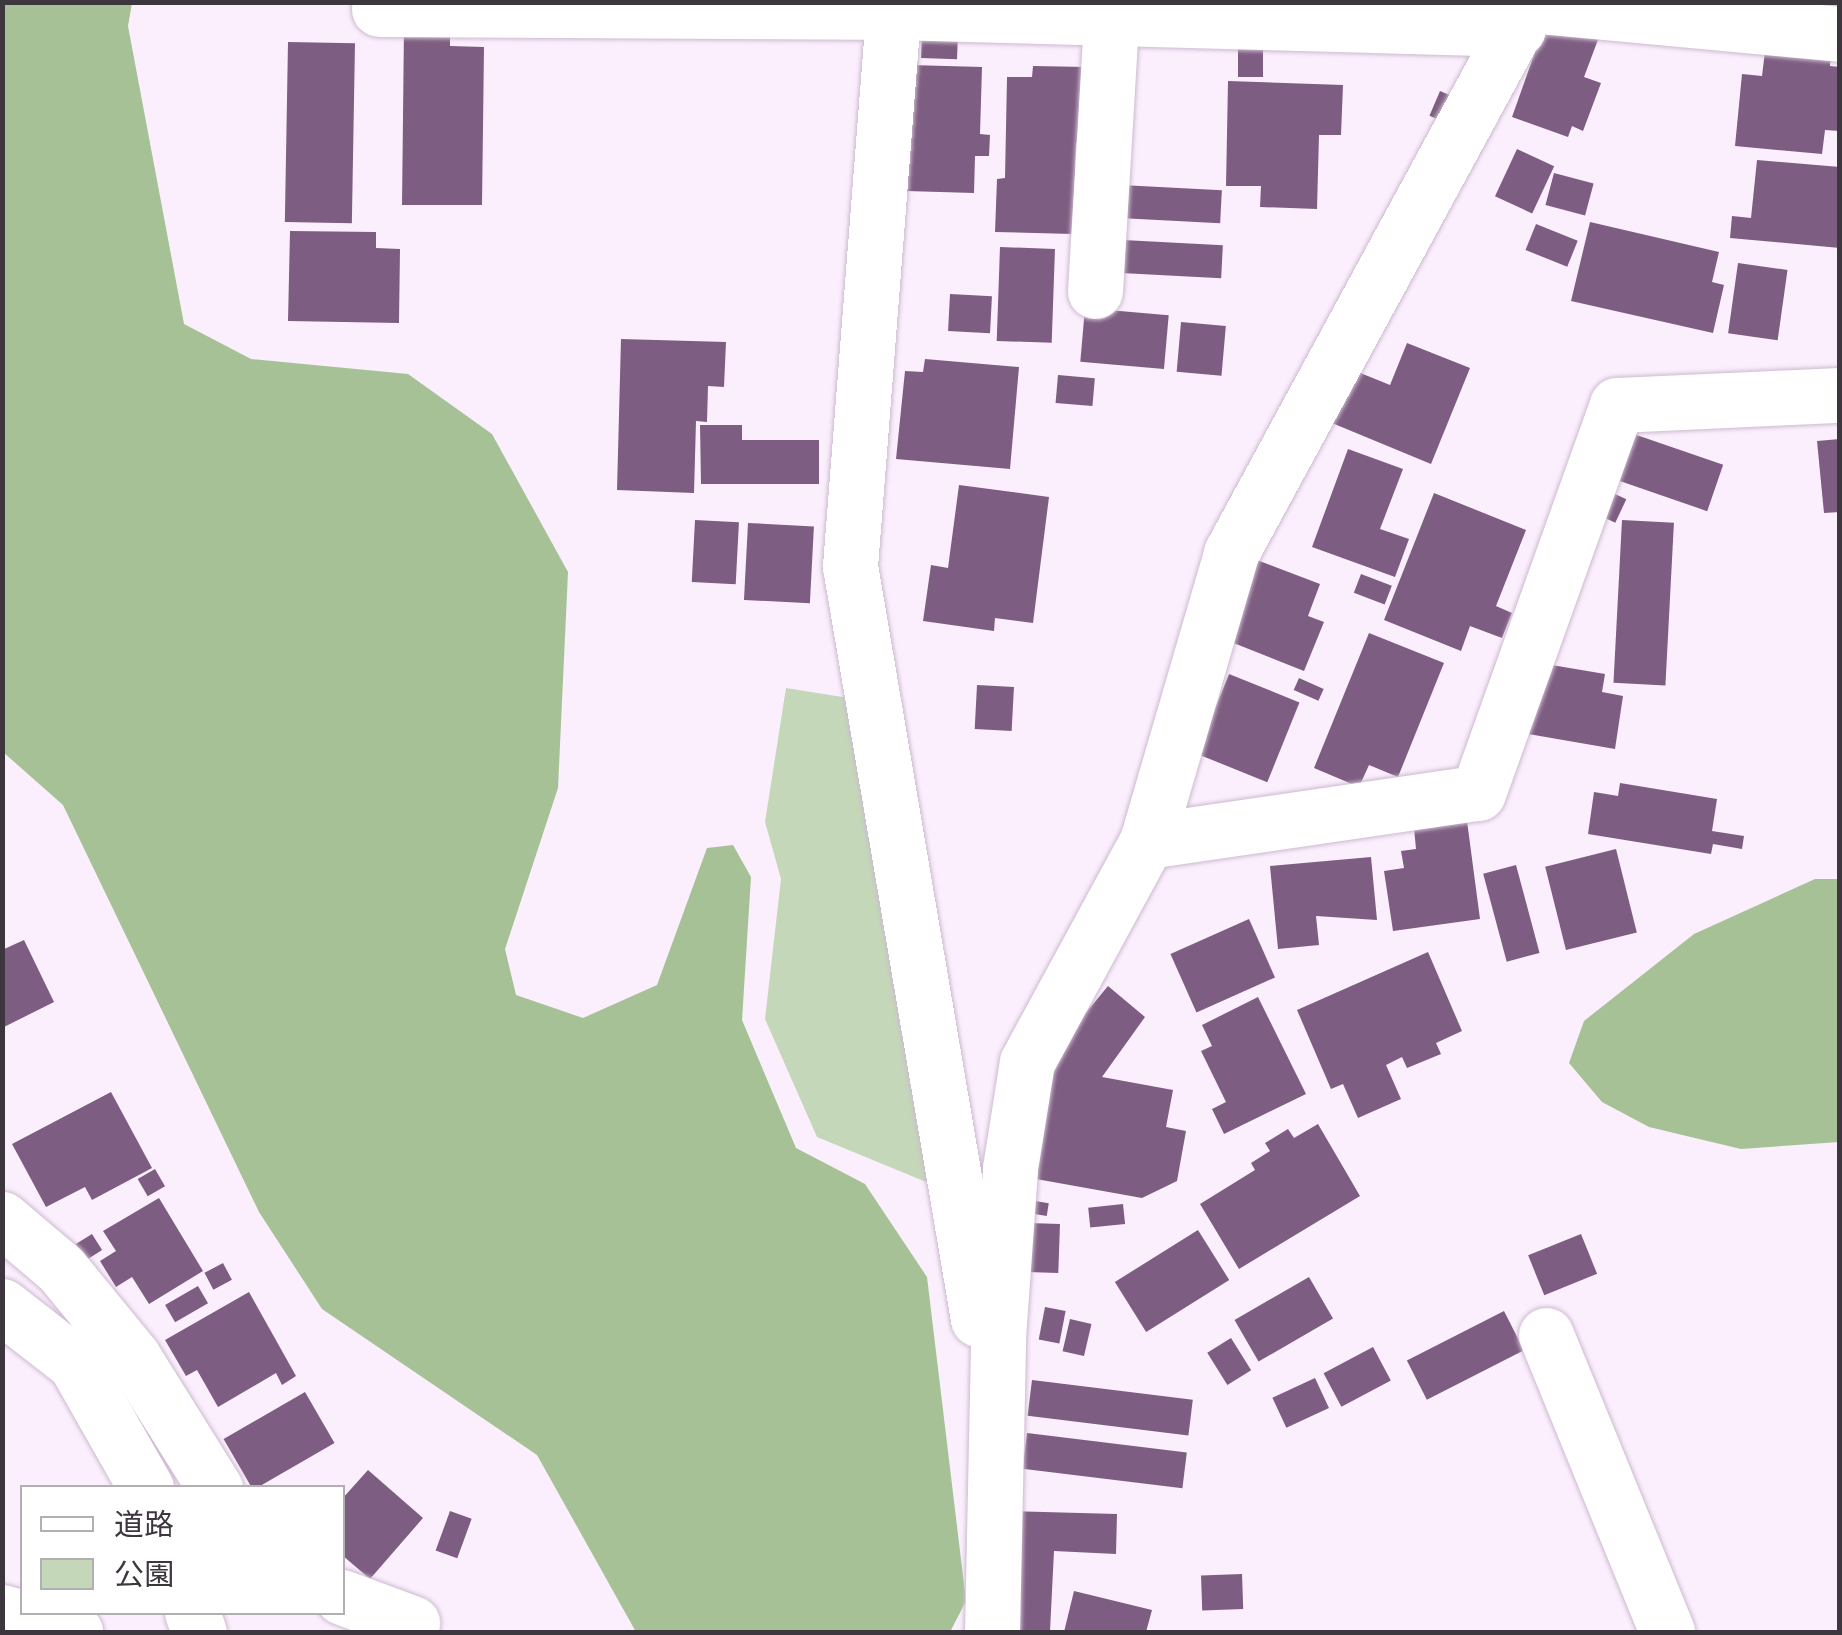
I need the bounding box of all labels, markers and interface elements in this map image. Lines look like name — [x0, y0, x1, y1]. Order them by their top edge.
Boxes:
legend — [20, 1485, 345, 1615]
text: 道路 — [114, 1503, 174, 1546]
text: 公園 — [114, 1553, 174, 1596]

